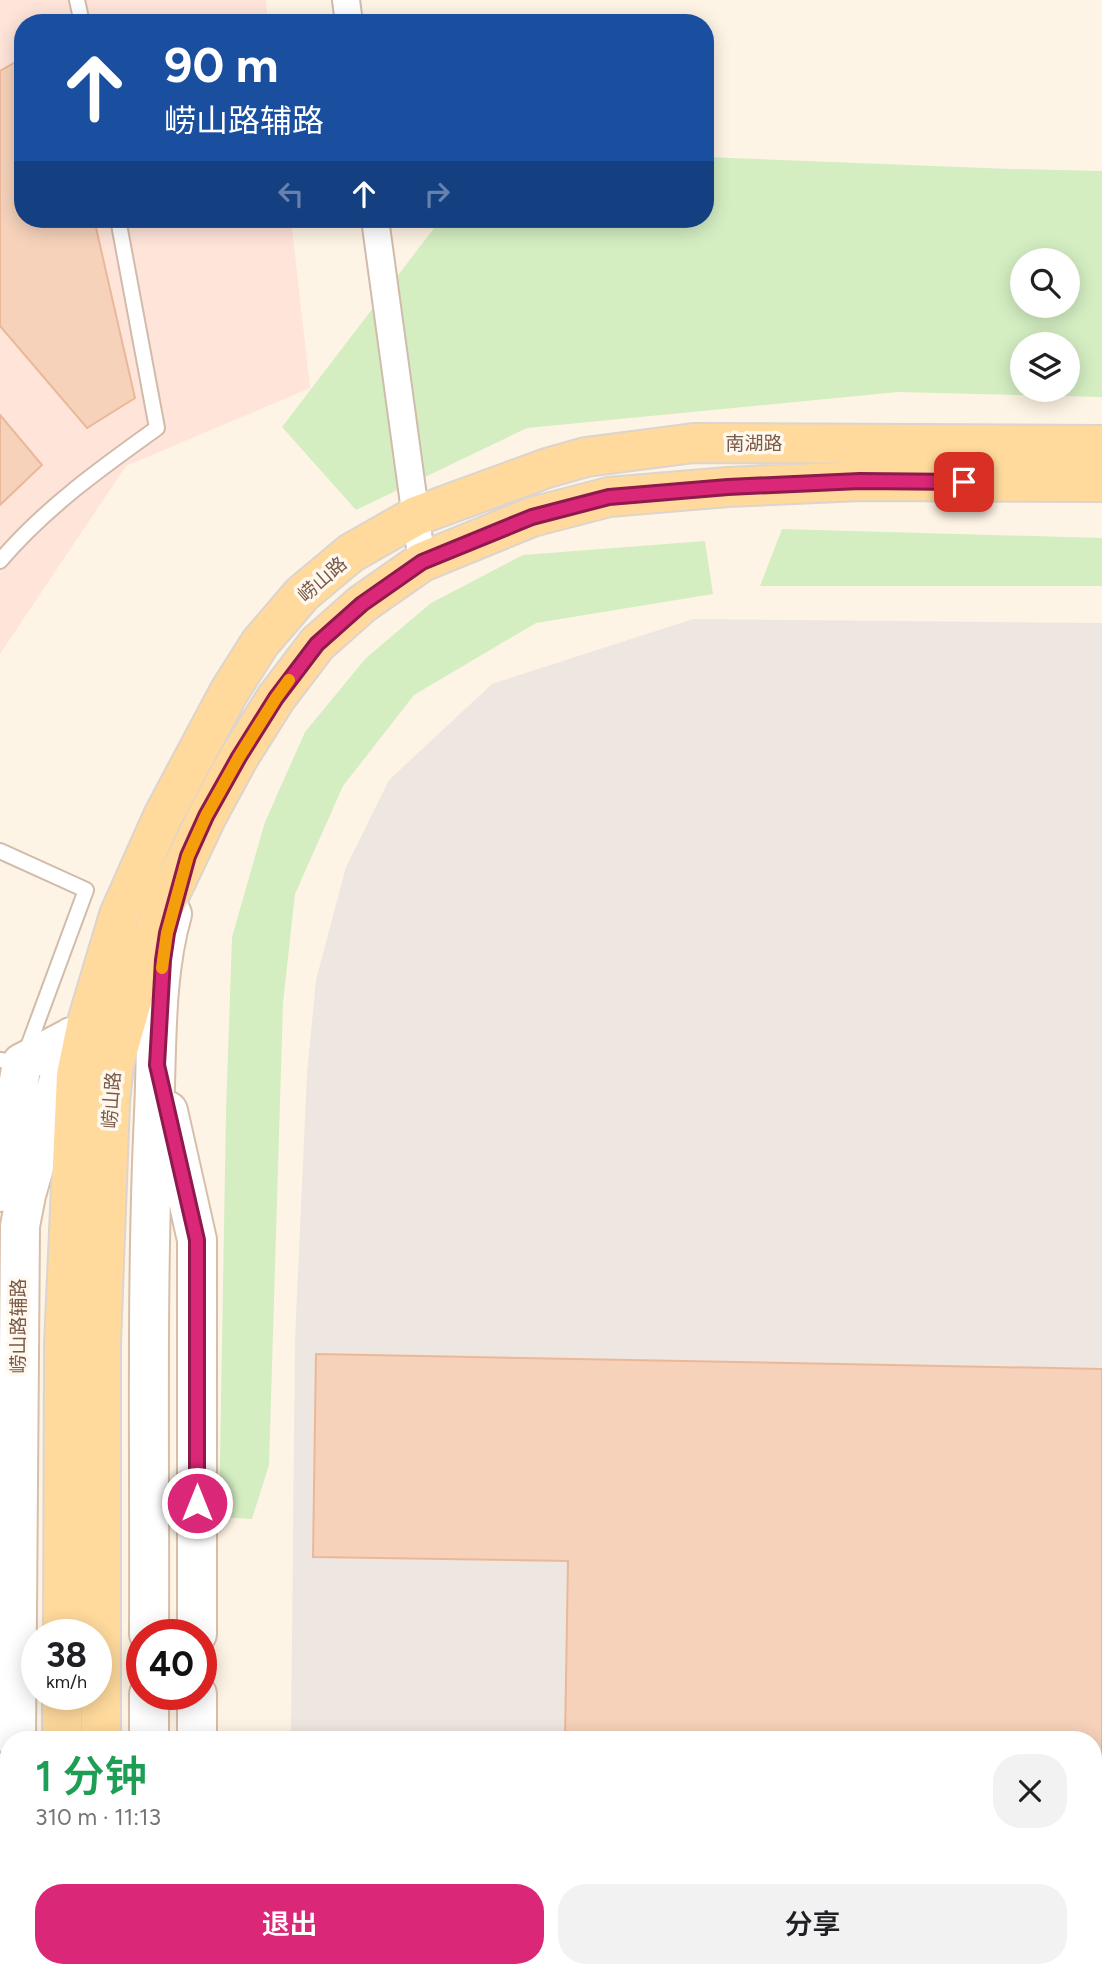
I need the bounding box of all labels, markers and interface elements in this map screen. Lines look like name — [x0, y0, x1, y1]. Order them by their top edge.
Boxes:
text: 90 m — [164, 35, 279, 94]
icon: ahead — [49, 42, 140, 133]
text: 崂山路辅路 — [164, 102, 324, 140]
icon: left — [272, 175, 310, 213]
icon: ahead — [345, 175, 383, 213]
icon: right — [418, 175, 456, 213]
map controls — [1010, 248, 1080, 402]
button: search — [1010, 248, 1080, 318]
button: layers — [1010, 332, 1080, 402]
street label: 南湖路 — [725, 432, 783, 455]
pin — [934, 452, 994, 512]
icon: arrive — [945, 463, 983, 501]
street label: 崂山路 — [293, 552, 351, 607]
street label: 崂山路 — [98, 1071, 125, 1129]
street label: 崂山路辅路 — [7, 1278, 30, 1374]
position arrow — [160, 1466, 234, 1540]
speed limit sign: 40 — [126, 1619, 217, 1710]
text: 38 — [46, 1634, 87, 1676]
text: km/h — [46, 1671, 87, 1693]
text: 1 分钟 — [35, 1751, 147, 1802]
button: close — [993, 1754, 1067, 1828]
text: 310 m · 11:13 — [35, 1803, 161, 1831]
button: 退出 — [35, 1884, 544, 1964]
button: 分享 — [558, 1884, 1067, 1964]

